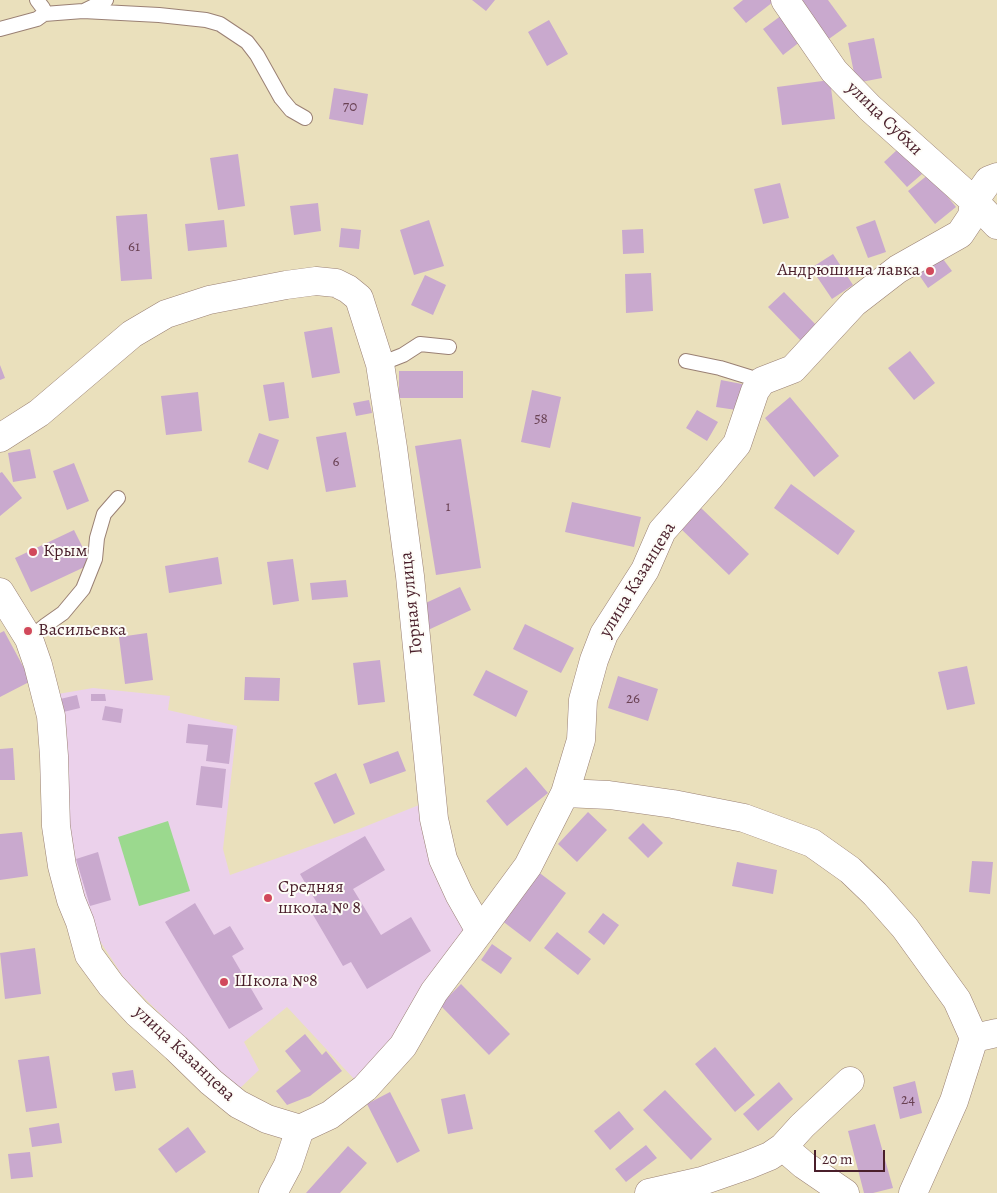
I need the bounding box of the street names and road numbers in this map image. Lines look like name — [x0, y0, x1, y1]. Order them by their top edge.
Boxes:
street label: улица Субхи — [842, 77, 926, 161]
street label: улица Казанцева — [595, 518, 681, 642]
street label: Горная улица — [396, 551, 428, 655]
street label: улица Казанцева — [129, 1002, 239, 1106]

